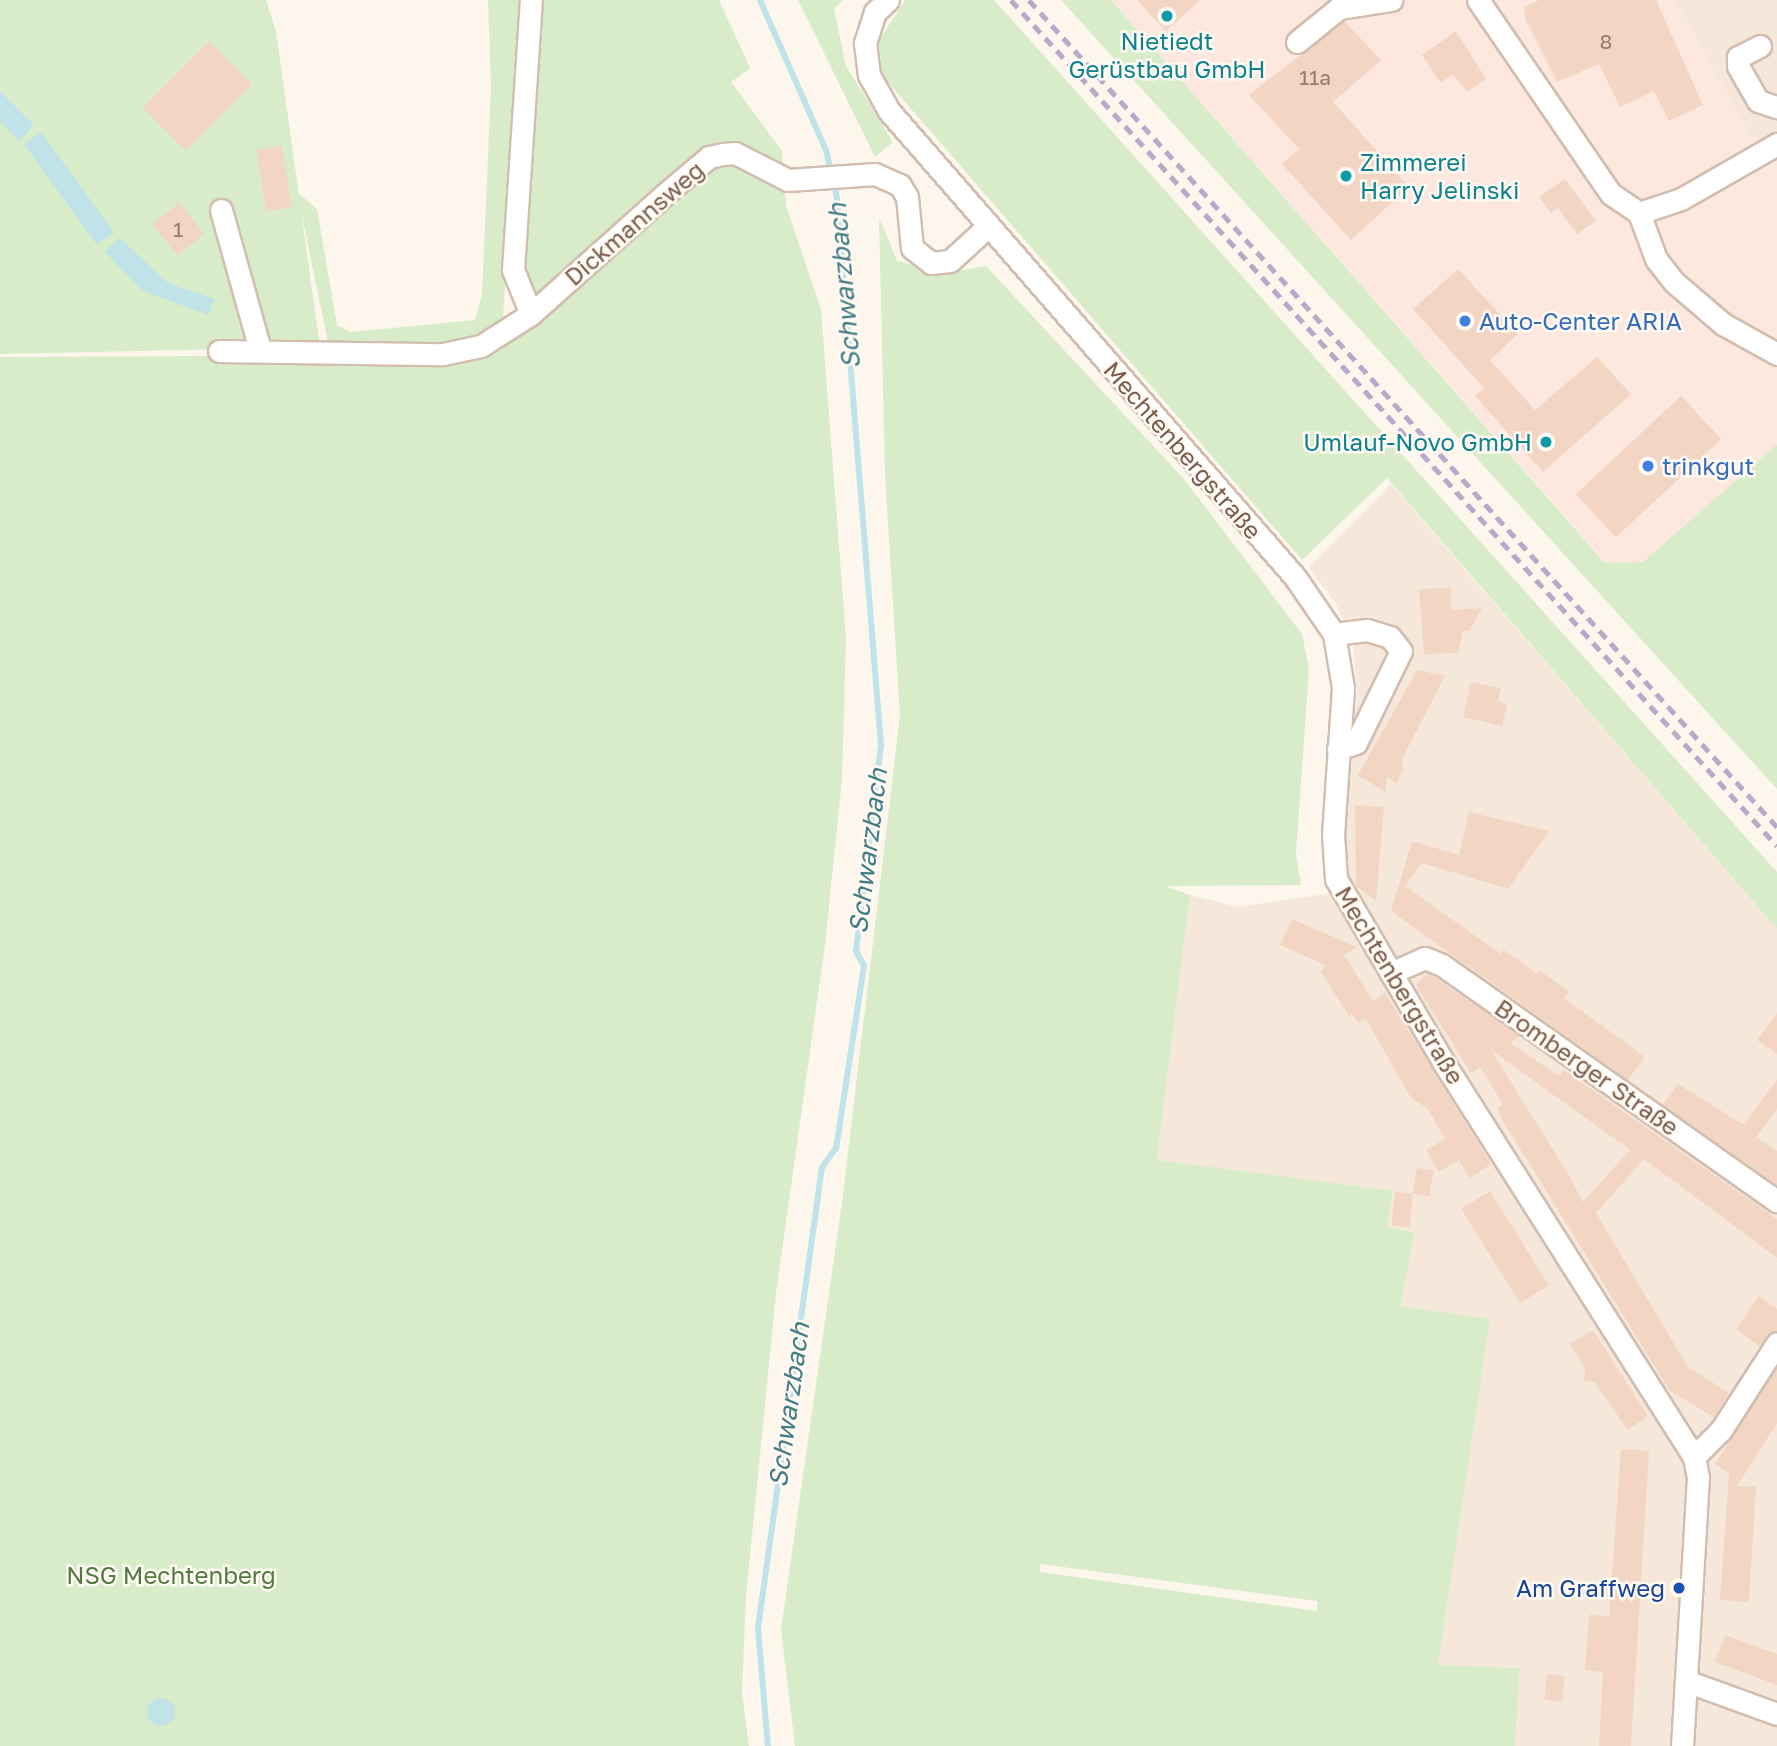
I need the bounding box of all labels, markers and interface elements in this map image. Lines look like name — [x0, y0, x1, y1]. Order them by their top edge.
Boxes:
marker: Nietiedt Gerüstbau GmbH — [1159, 8, 1175, 24]
place label: Nietiedt Gerüstbau GmbH — [1068, 27, 1266, 83]
house number: 8 — [1600, 28, 1612, 54]
house number: 11a — [1299, 64, 1331, 90]
place label: Zimmerei Harry Jelinski — [1360, 148, 1520, 204]
street label: Dickmannsweg — [559, 155, 709, 291]
marker: Zimmerei Harry Jelinski — [1338, 168, 1354, 184]
water label: Schwarzbach — [821, 202, 867, 370]
house number: 1 — [173, 216, 183, 242]
place label: Auto-Center ARIA — [1479, 307, 1682, 335]
marker: Auto-Center ARIA — [1457, 313, 1473, 329]
street label: Mechtenbergstraße — [1098, 355, 1268, 545]
place label: Umlauf-Novo GmbH — [1303, 428, 1532, 456]
marker: Umlauf-Novo GmbH — [1538, 434, 1554, 450]
place label: trinkgut — [1662, 452, 1754, 480]
marker: trinkgut — [1640, 458, 1656, 474]
water label: Schwarzbach — [842, 767, 894, 935]
street label: Mechtenbergstraße — [1329, 881, 1471, 1089]
street label: Bromberger Straße — [1490, 993, 1684, 1141]
water label: Schwarzbach — [762, 1321, 816, 1489]
park label: NSG Mechtenberg — [66, 1561, 276, 1589]
place label: Am Graffweg — [1516, 1574, 1665, 1602]
marker: Am Graffweg — [1671, 1580, 1687, 1596]

